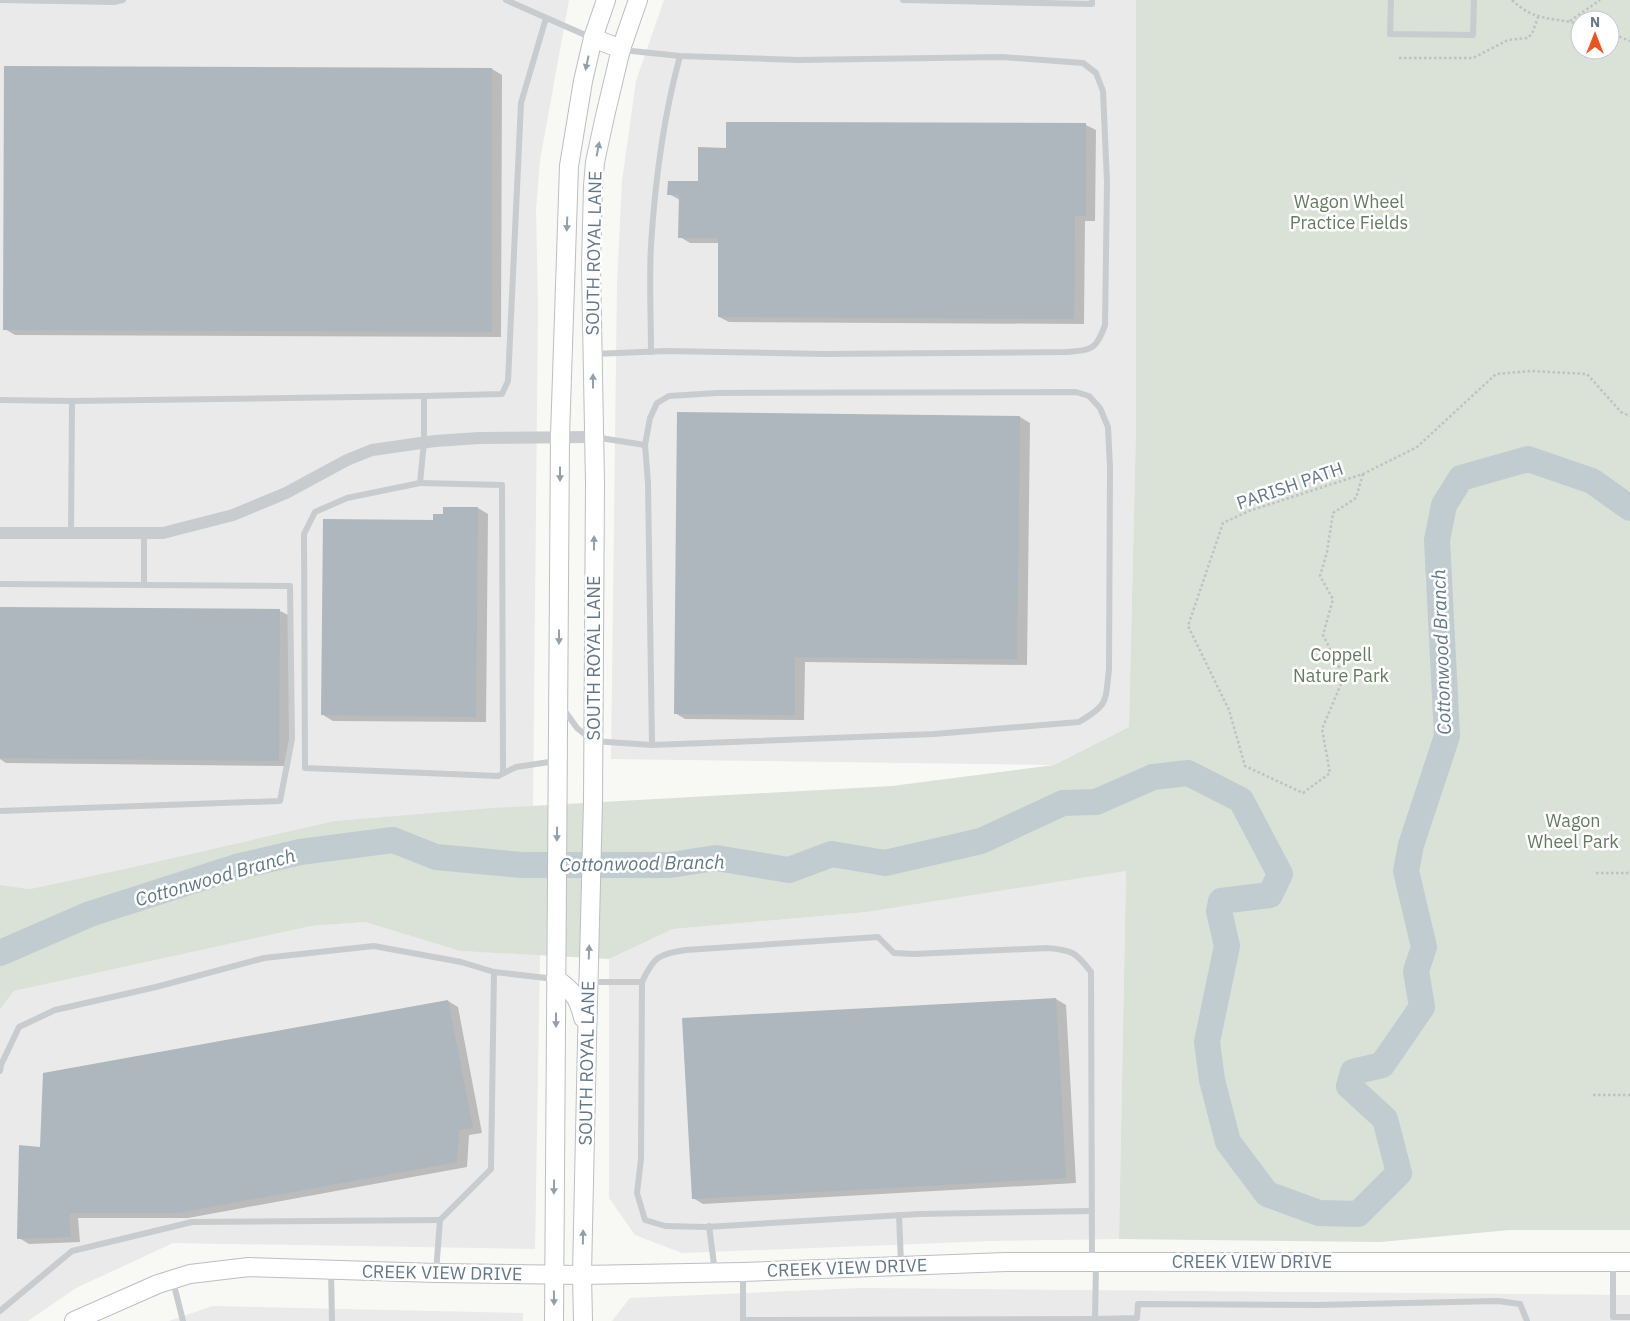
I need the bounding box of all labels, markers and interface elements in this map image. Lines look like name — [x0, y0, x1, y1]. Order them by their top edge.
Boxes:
north arrow — [1570, 10, 1620, 60]
text: N — [1590, 13, 1600, 31]
one-way arrow — [583, 56, 591, 71]
one-way arrow — [594, 141, 602, 156]
street label: SOUTH ROYAL LANE — [581, 170, 606, 336]
park label: Wagon Wheel Practice Fields — [1290, 190, 1408, 234]
one-way arrow — [563, 216, 571, 232]
one-way arrow — [589, 372, 597, 388]
street label: PARISH PATH — [1233, 457, 1346, 515]
one-way arrow — [556, 466, 564, 482]
one-way arrow — [590, 535, 598, 551]
water label: Cottonwood Branch — [1426, 569, 1456, 735]
street label: SOUTH ROYAL LANE — [582, 576, 605, 740]
one-way arrow — [555, 629, 563, 645]
park label: Coppell Nature Park — [1293, 643, 1389, 687]
park label: Wagon Wheel Park — [1527, 809, 1619, 853]
one-way arrow — [553, 826, 561, 842]
water label: Cottonwood Branch — [132, 843, 298, 911]
water label: Cottonwood Branch — [559, 850, 725, 876]
one-way arrow — [585, 944, 593, 960]
street label: SOUTH ROYAL LANE — [574, 980, 599, 1146]
one-way arrow — [552, 1013, 560, 1029]
one-way arrow — [550, 1180, 558, 1196]
one-way arrow — [579, 1229, 587, 1245]
street label: CREEK VIEW DRIVE — [1172, 1250, 1332, 1273]
street label: CREEK VIEW DRIVE — [766, 1253, 928, 1282]
street label: CREEK VIEW DRIVE — [362, 1260, 522, 1285]
one-way arrow — [550, 1290, 558, 1306]

